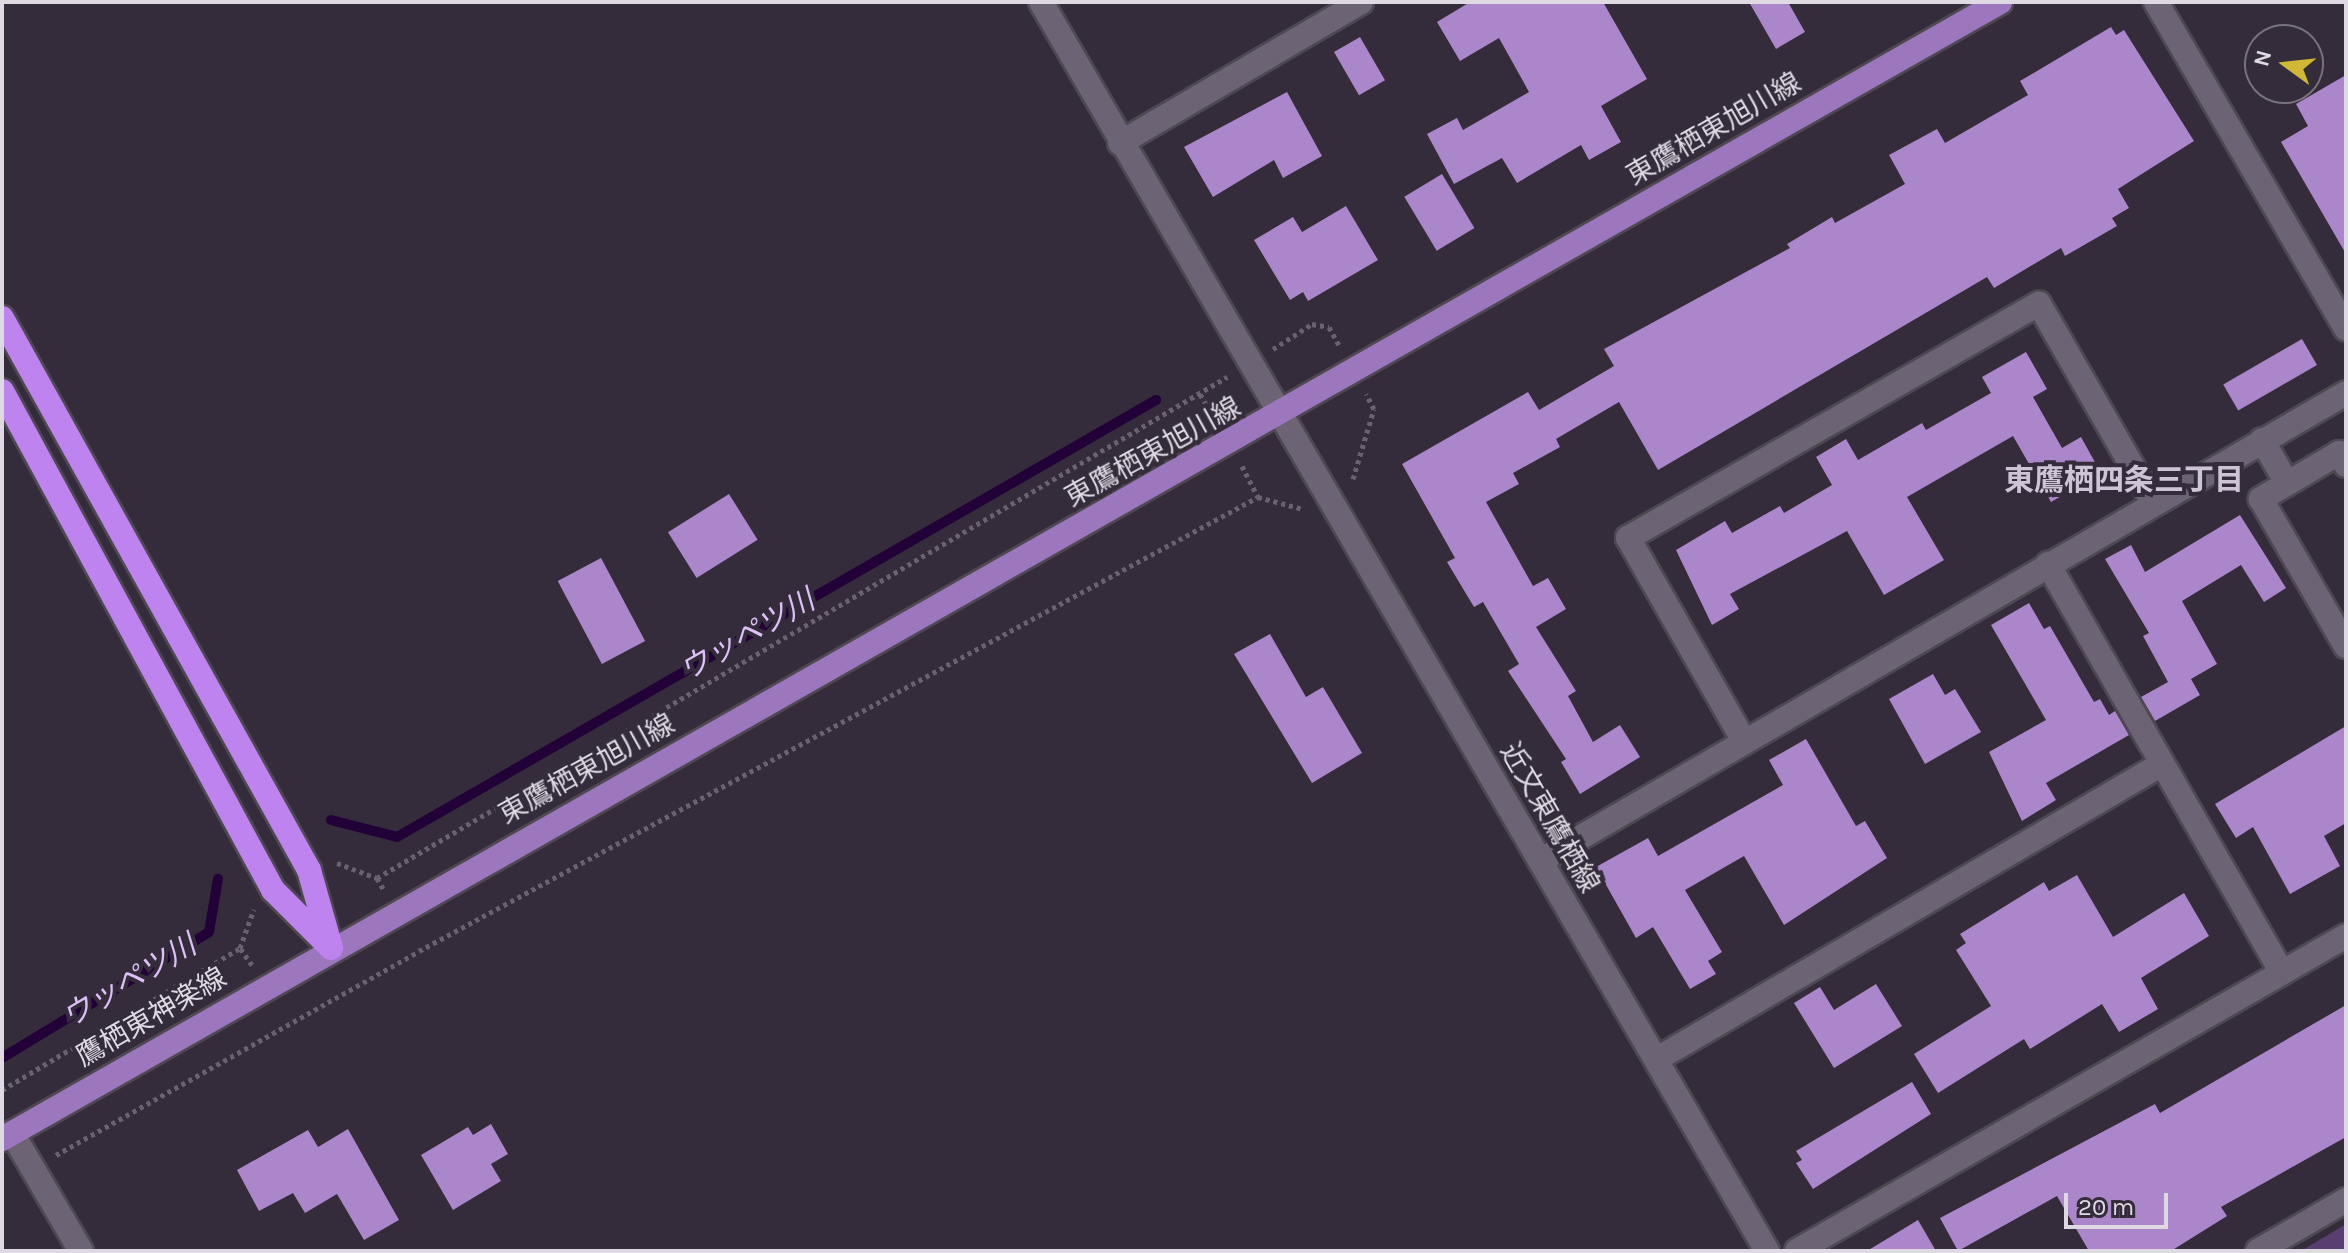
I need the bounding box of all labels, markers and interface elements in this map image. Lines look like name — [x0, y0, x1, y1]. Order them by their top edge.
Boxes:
north arrow — [2244, 24, 2324, 104]
text: N — [2248, 47, 2277, 69]
street label: 東鷹栖東旭川線 — [1621, 65, 1807, 193]
street label: 東鷹栖東旭川線 — [1059, 390, 1247, 514]
district label: 東鷹栖四条三丁目 — [2004, 462, 2244, 498]
water label: ウッペツ川 — [673, 582, 821, 688]
street label: 東鷹栖東旭川線 — [493, 707, 681, 831]
street label: 近文東鷹栖線 — [1493, 737, 1607, 899]
water label: ウッペツ川 — [55, 927, 203, 1035]
street label: 鷹栖東神楽線 — [70, 960, 232, 1074]
scale bar — [2068, 1177, 2172, 1227]
text: 20 m — [2078, 1193, 2134, 1221]

